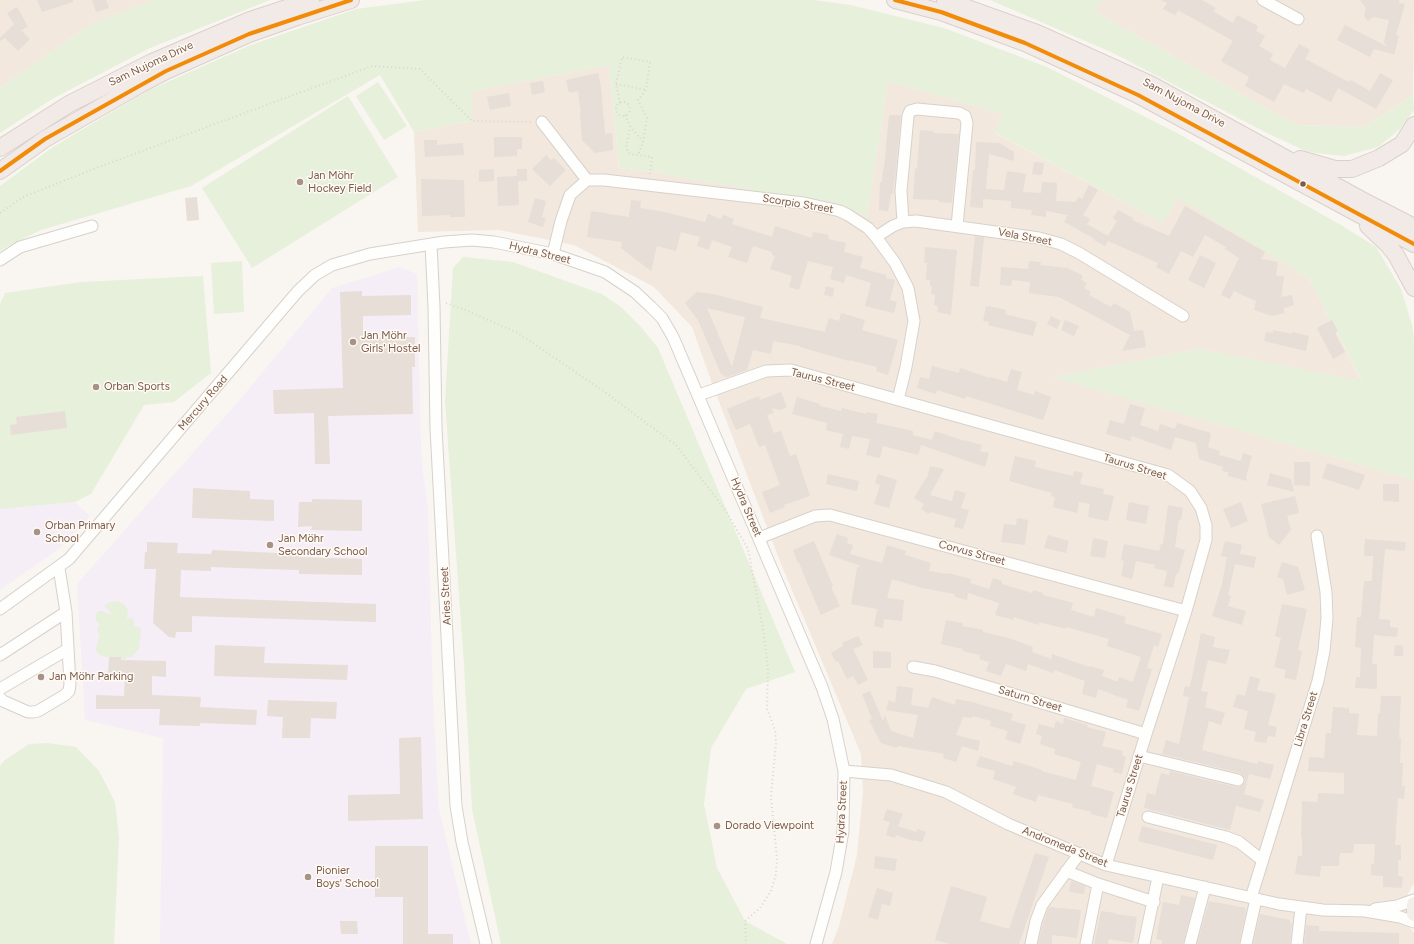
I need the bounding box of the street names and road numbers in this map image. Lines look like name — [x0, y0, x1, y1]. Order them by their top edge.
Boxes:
street label: Sam Nujoma Drive — [107, 39, 195, 89]
street label: Sam Nujoma Drive — [1140, 76, 1228, 130]
street label: Scorpio Street — [762, 192, 834, 216]
street label: Vela Street — [997, 225, 1053, 249]
street label: Hydra Street — [508, 239, 572, 267]
street label: Taurus Street — [790, 366, 856, 394]
street label: Mercury Road — [175, 373, 231, 433]
street label: Taurus Street — [1102, 451, 1168, 483]
street label: Hydra Street — [728, 475, 764, 539]
street label: Corvus Street — [937, 538, 1007, 568]
street label: Aries Street — [438, 567, 454, 625]
street label: Saturn Street — [996, 683, 1064, 715]
street label: Libra Street — [1291, 690, 1321, 748]
street label: Taurus Street — [1114, 753, 1146, 819]
street label: Hydra Street — [834, 780, 850, 844]
street label: Andromeda Street — [1020, 824, 1110, 870]

